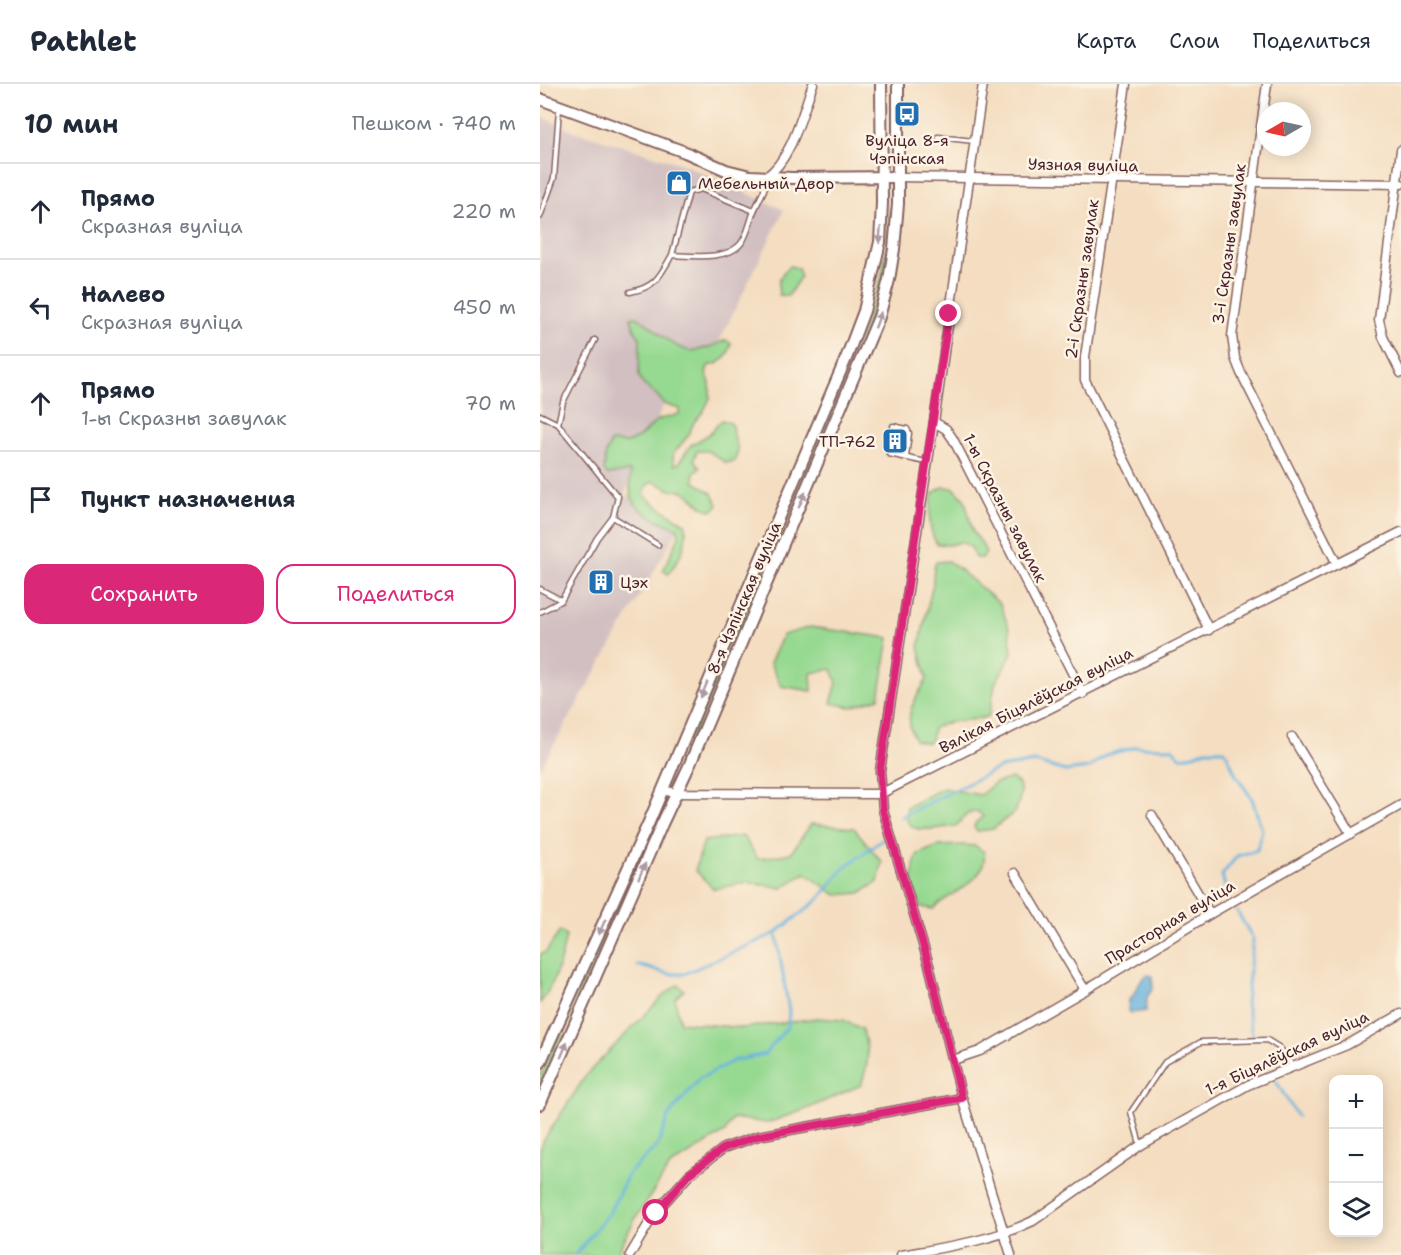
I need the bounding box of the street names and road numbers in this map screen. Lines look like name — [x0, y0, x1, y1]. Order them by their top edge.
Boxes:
street label: Уязная вуліца — [1028, 154, 1138, 176]
street label: 3-і Скразны завулак — [1207, 162, 1251, 326]
street label: 2-і Скразны завулак — [1060, 197, 1104, 360]
street label: 1-ы Скразны завулак — [958, 430, 1052, 586]
street label: 8-я Чэпінская вуліца — [702, 519, 786, 677]
street label: Вялікая Біцялёўская вуліца — [936, 642, 1136, 758]
street label: Прасторная вуліца — [1101, 875, 1239, 969]
street label: 1-я Біцялёўская вуліца — [1202, 1006, 1372, 1100]

